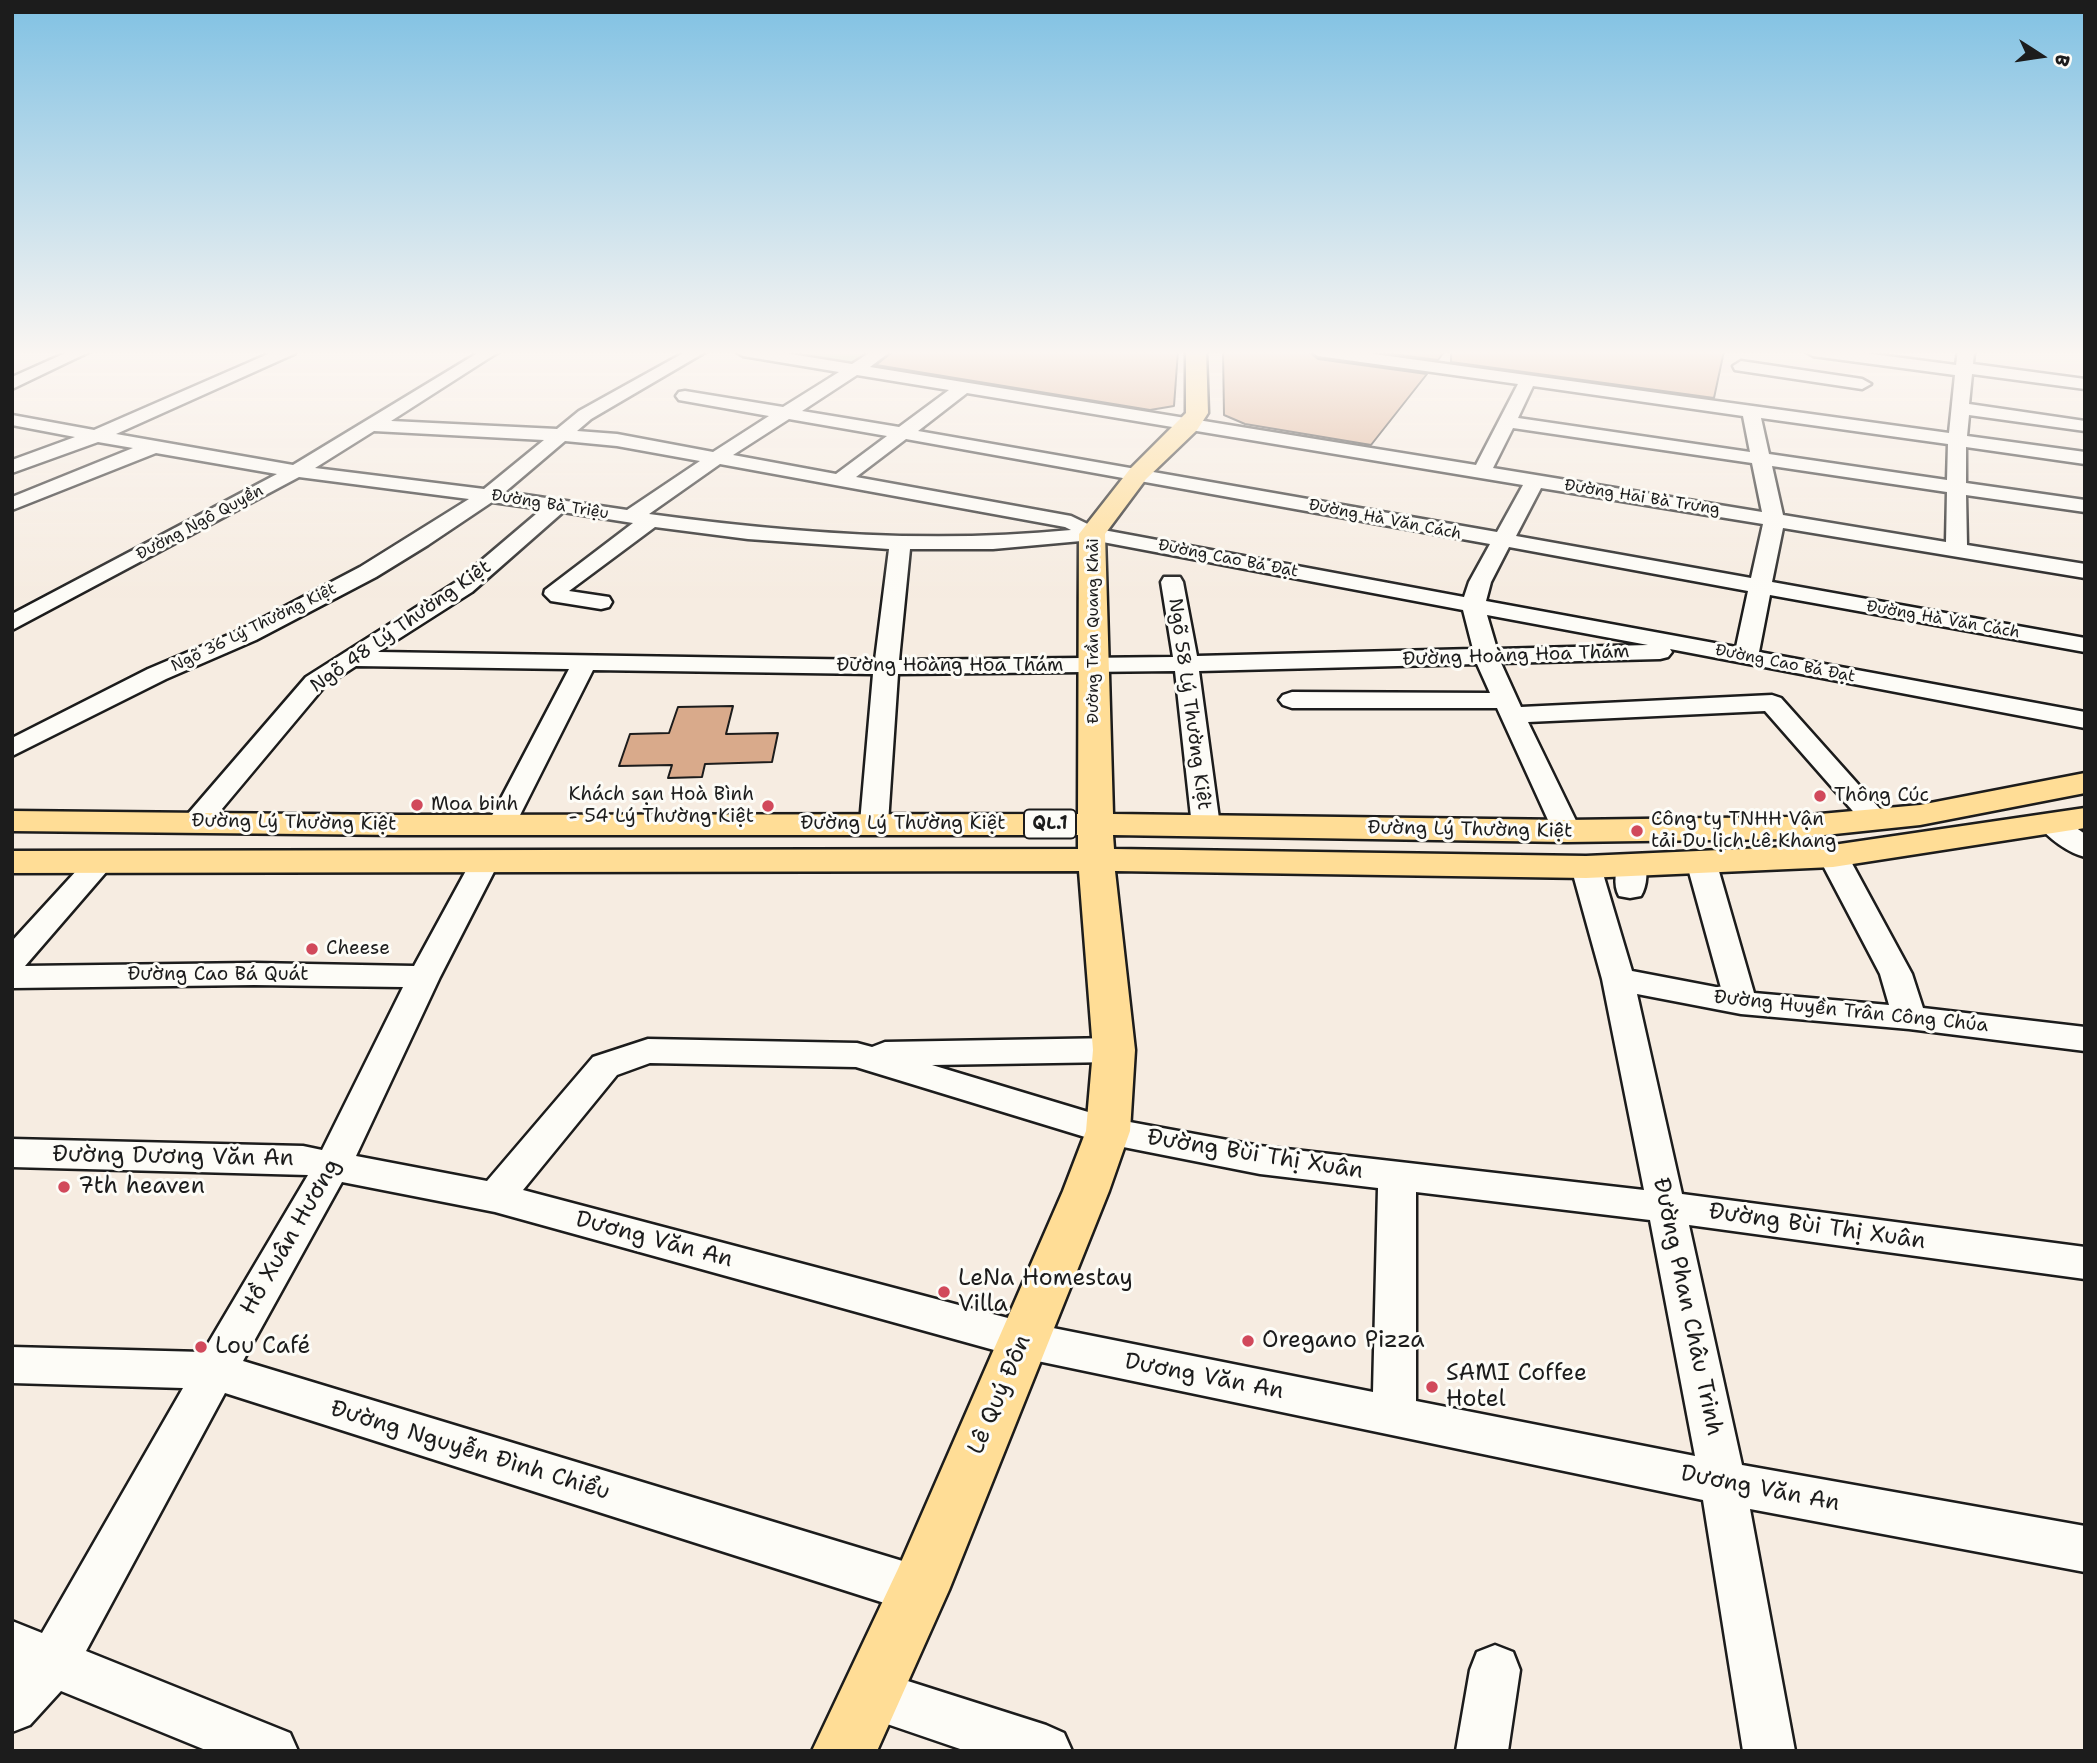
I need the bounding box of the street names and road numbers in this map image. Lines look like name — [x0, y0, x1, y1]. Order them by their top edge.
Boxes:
street label: Đường Hai Bà Trưng — [1563, 476, 1721, 520]
street label: Đường Ngô Quyền — [133, 481, 267, 565]
street label: Đường Bà Triệu — [490, 486, 610, 524]
street label: Đường Hà Văn Cách — [1307, 496, 1463, 544]
street label: Đường Cao Bá Đạt — [1156, 536, 1300, 582]
street label: Đường Trần Quang Khải — [1084, 538, 1104, 724]
street label: Ngõ 48 Lý Thường Kiệt — [306, 556, 496, 698]
street label: Ngõ 36 Lý Thường Kiệt — [168, 580, 340, 676]
street label: Ngõ 58 Lý Thường Kiệt — [1163, 597, 1215, 811]
street label: Đường Hà Văn Cách — [1865, 597, 2021, 643]
street label: Đường Hoàng Hoa Thám — [1402, 641, 1630, 671]
street label: Đường Cao Bá Đạt — [1713, 641, 1857, 687]
street label: Đường Hoàng Hoa Thám — [837, 655, 1063, 677]
street label: Đường Lý Thường Kiệt — [191, 810, 397, 836]
road number: QL.1 — [1024, 810, 1076, 838]
street label: Đường Lý Thường Kiệt — [800, 813, 1006, 835]
street label: Đường Lý Thường Kiệt — [1367, 817, 1573, 843]
street label: Đường Cao Bá Quát — [127, 964, 309, 986]
street label: Đường Huyền Trân Công Chúa — [1713, 986, 1989, 1038]
street label: Đường Bùi Thị Xuân — [1145, 1124, 1365, 1186]
street label: Đường Dương Văn An — [52, 1141, 294, 1173]
street label: Hồ Xuân Hương — [235, 1154, 347, 1320]
street label: Đường Phan Châu Trinh — [1646, 1175, 1728, 1439]
street label: Đường Bùi Thị Xuân — [1707, 1198, 1927, 1256]
street label: Dương Văn An — [573, 1206, 735, 1274]
street label: Lê Quý Đôn — [962, 1331, 1038, 1459]
street label: Dương Văn An — [1122, 1348, 1286, 1406]
street label: Đường Nguyễn Đình Chiểu — [327, 1395, 613, 1507]
street label: Dương Văn An — [1678, 1460, 1842, 1518]

